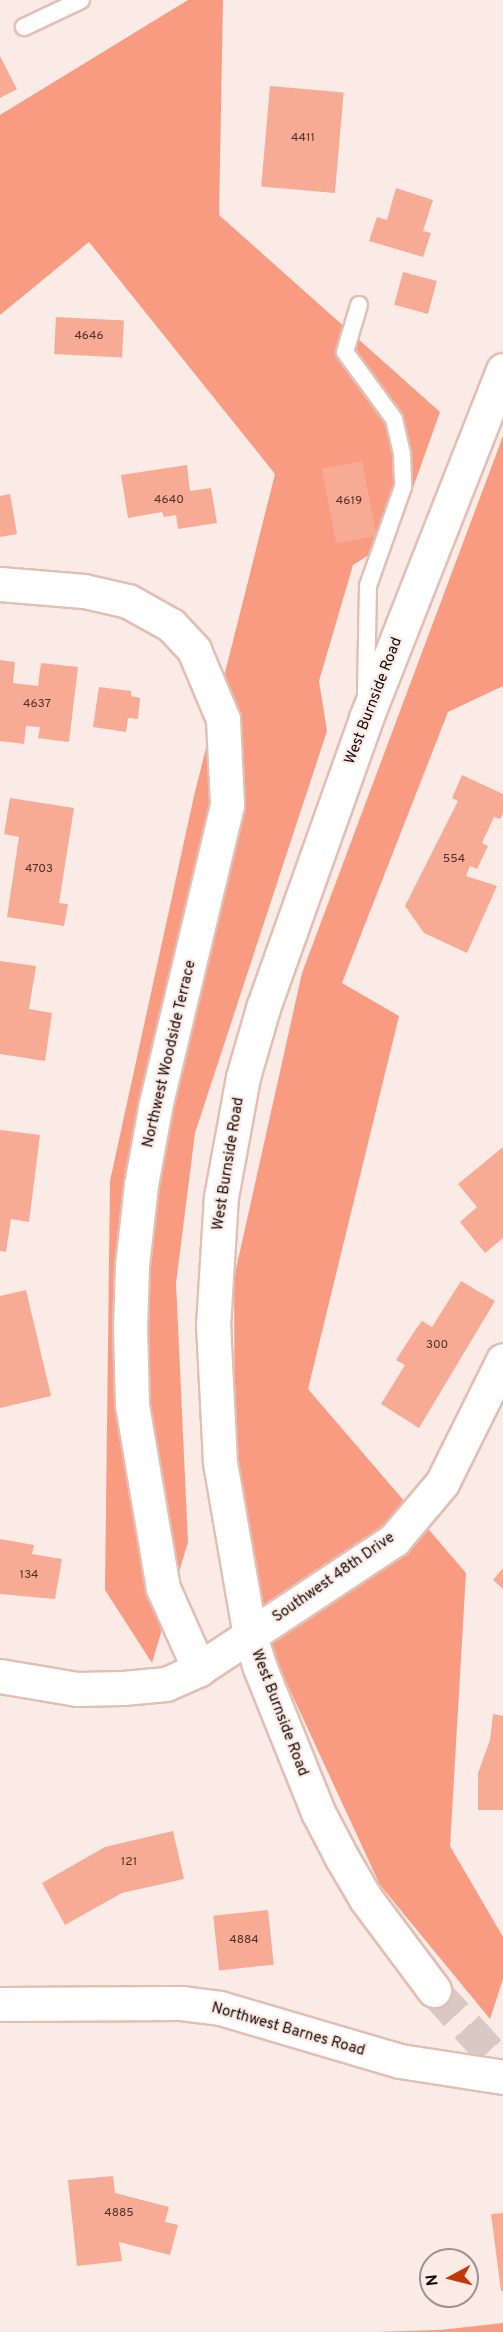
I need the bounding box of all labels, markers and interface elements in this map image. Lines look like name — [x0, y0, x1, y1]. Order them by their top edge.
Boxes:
house number: 4411 — [291, 132, 315, 146]
house number: 4646 — [74, 330, 104, 344]
house number: 4640 — [154, 494, 184, 508]
house number: 4619 — [336, 495, 362, 509]
street label: West Burnside Road — [341, 635, 407, 767]
house number: 4637 — [23, 698, 51, 712]
house number: 554 — [443, 853, 465, 867]
house number: 4703 — [25, 863, 53, 877]
street label: Northwest Woodside Terrace — [140, 958, 200, 1150]
street label: West Burnside Road — [210, 1096, 248, 1232]
house number: 300 — [426, 1339, 448, 1353]
street label: Southwest 48th Drive — [270, 1529, 398, 1627]
house number: 134 — [19, 1569, 39, 1583]
street label: West Burnside Road — [246, 1647, 312, 1779]
house number: 121 — [121, 1856, 137, 1870]
house number: 4884 — [229, 1934, 259, 1948]
street label: Northwest Barnes Road — [209, 1999, 367, 2061]
house number: 4885 — [104, 2207, 134, 2221]
north arrow — [419, 2248, 479, 2308]
text: N — [422, 2273, 444, 2287]

